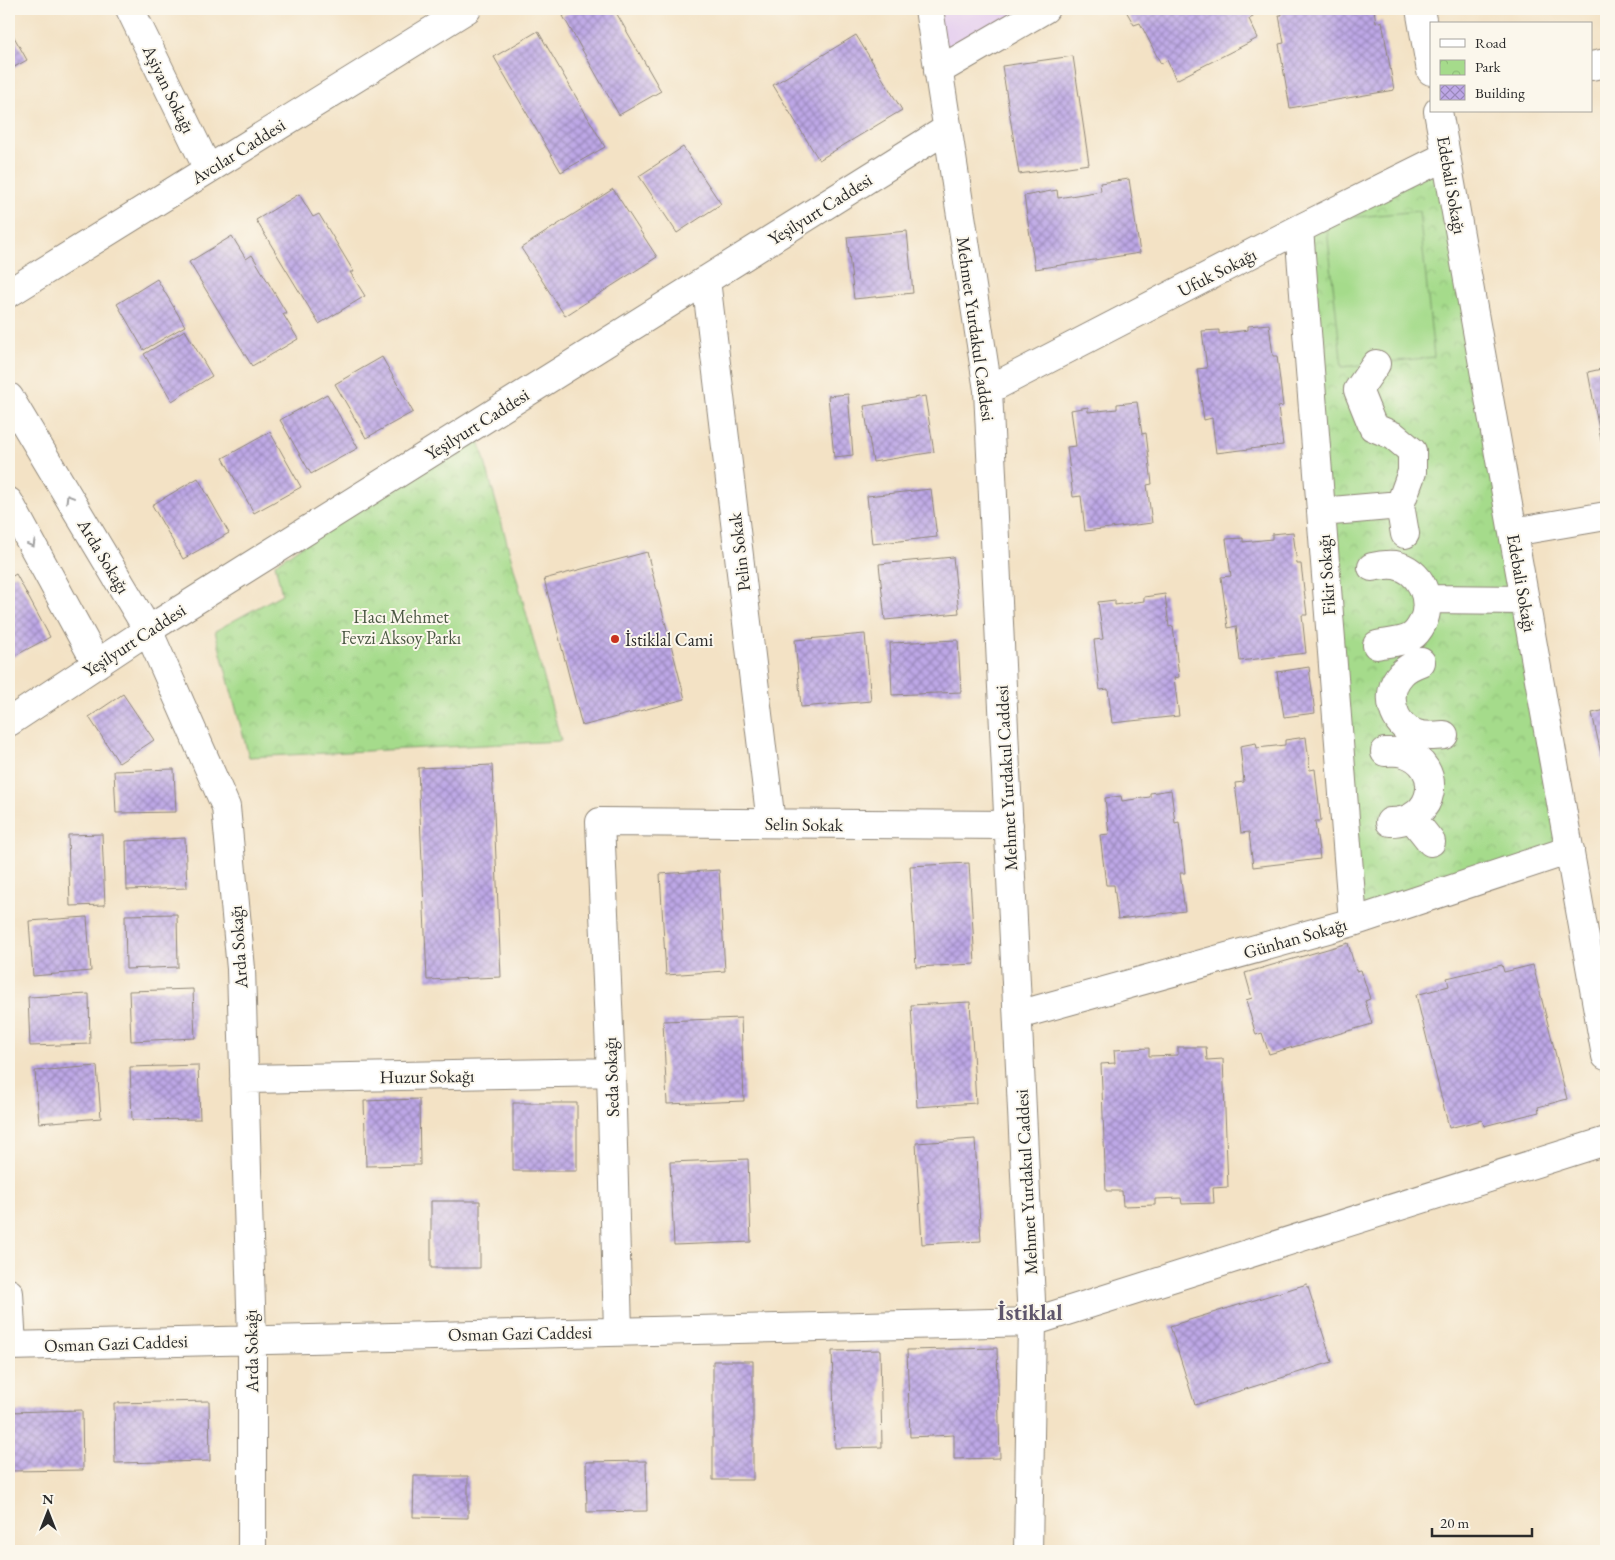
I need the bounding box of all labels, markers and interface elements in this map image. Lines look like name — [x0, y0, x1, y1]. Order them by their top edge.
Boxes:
legend — [1430, 22, 1592, 112]
text: Road — [1475, 33, 1507, 52]
street label: Aşiyan Sokağı — [137, 40, 201, 137]
text: Park — [1475, 57, 1502, 76]
text: Building — [1475, 83, 1525, 102]
street label: Avcılar Caddesi — [186, 113, 290, 190]
street label: Edebali Sokağı — [1432, 134, 1472, 236]
street label: Yeşilyurt Caddesi — [764, 168, 877, 250]
street label: Mehmet Yurdakul Caddesi — [952, 235, 1000, 423]
street label: Ufuk Sokağı — [1174, 242, 1261, 302]
street label: Yeşilyurt Caddesi — [421, 383, 534, 465]
one-way arrow — [66, 495, 76, 504]
street label: Pelin Sokak — [723, 511, 755, 593]
street label: Arda Sokağı — [72, 514, 136, 598]
street label: Edebali Sokağı — [1502, 532, 1542, 634]
street label: Fikir Sokağı — [1312, 533, 1340, 616]
one-way arrow — [26, 539, 36, 548]
street label: Yeşilyurt Caddesi — [78, 598, 190, 682]
park label: Hacı Mehmet Fevzi Aksoy Parkı — [341, 605, 462, 649]
place label: İstiklal Cami — [625, 628, 714, 651]
marker: İstiklal Cami — [609, 633, 621, 645]
street label: Mehmet Yurdakul Caddesi — [990, 684, 1022, 871]
street label: Selin Sokak — [765, 812, 844, 836]
street label: Arda Sokağı — [224, 904, 252, 990]
street label: Günhan Sokağı — [1241, 912, 1350, 964]
street label: Seda Sokağı — [598, 1036, 624, 1117]
street label: Huzur Sokağı — [379, 1064, 475, 1088]
street label: Mehmet Yurdakul Caddesi — [1010, 1088, 1042, 1275]
district label: İstiklal — [998, 1298, 1062, 1327]
street label: Arda Sokağı — [239, 1309, 263, 1394]
street label: Osman Gazi Caddesi — [448, 1320, 593, 1346]
street label: Osman Gazi Caddesi — [44, 1329, 189, 1357]
north arrow — [22, 1488, 72, 1538]
text: N — [42, 1490, 54, 1508]
scale bar — [1432, 1505, 1532, 1537]
text: 20 m — [1440, 1513, 1469, 1532]

